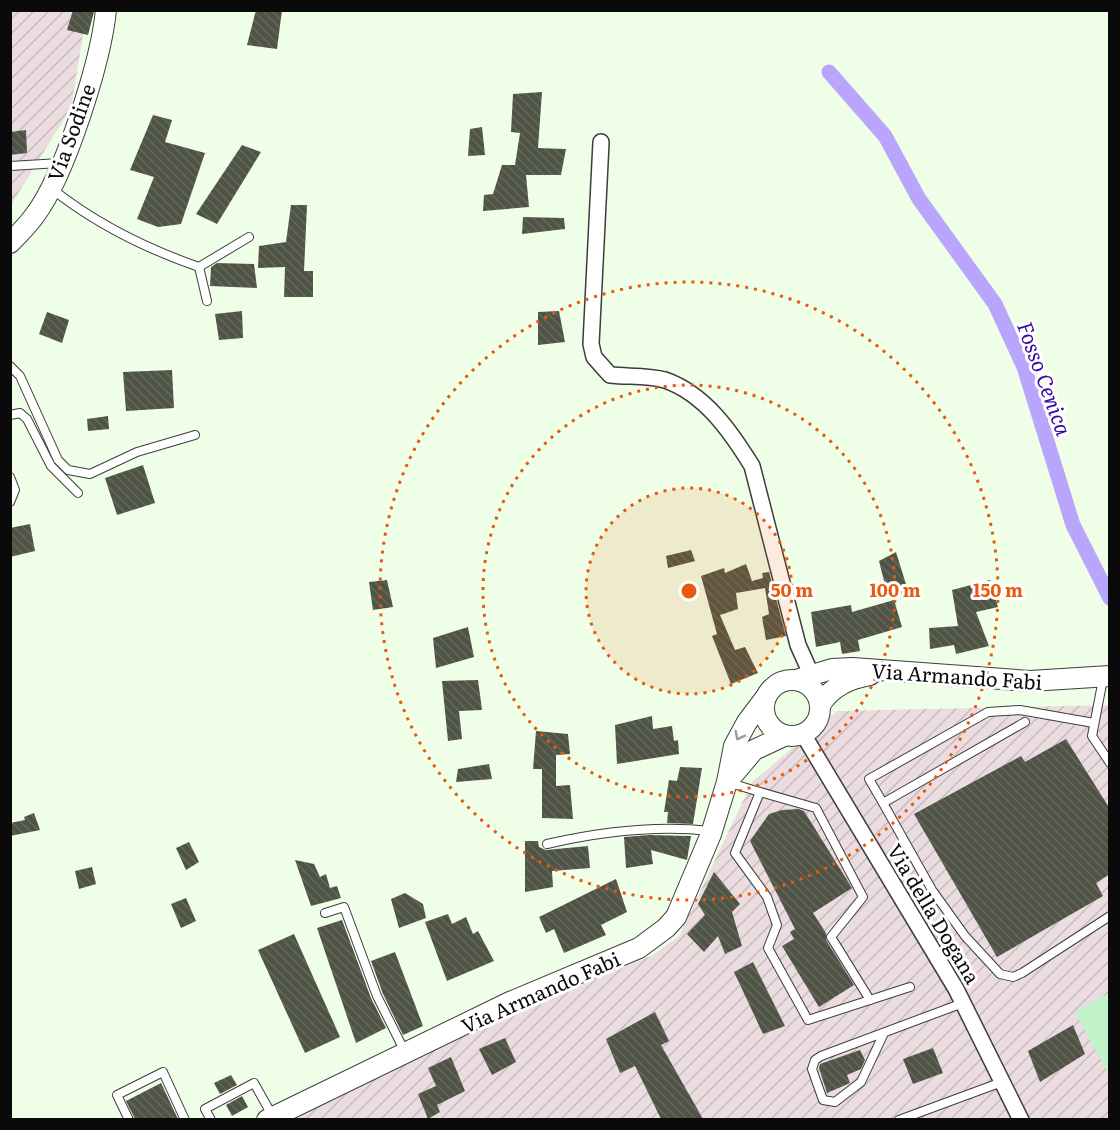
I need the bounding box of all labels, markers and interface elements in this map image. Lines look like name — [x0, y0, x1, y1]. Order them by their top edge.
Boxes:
street label: Via Sodine — [38, 79, 102, 185]
water label: Fosso Cenica — [1011, 317, 1081, 439]
text: 50 m — [771, 576, 813, 603]
text: 100 m — [869, 576, 921, 603]
text: 150 m — [973, 576, 1023, 603]
centre of rings — [679, 581, 699, 601]
street label: Via Armando Fabi — [871, 654, 1044, 696]
one-way arrow — [735, 730, 746, 741]
street label: Via della Dogana — [881, 837, 989, 989]
street label: Via Armando Fabi — [456, 942, 625, 1039]

